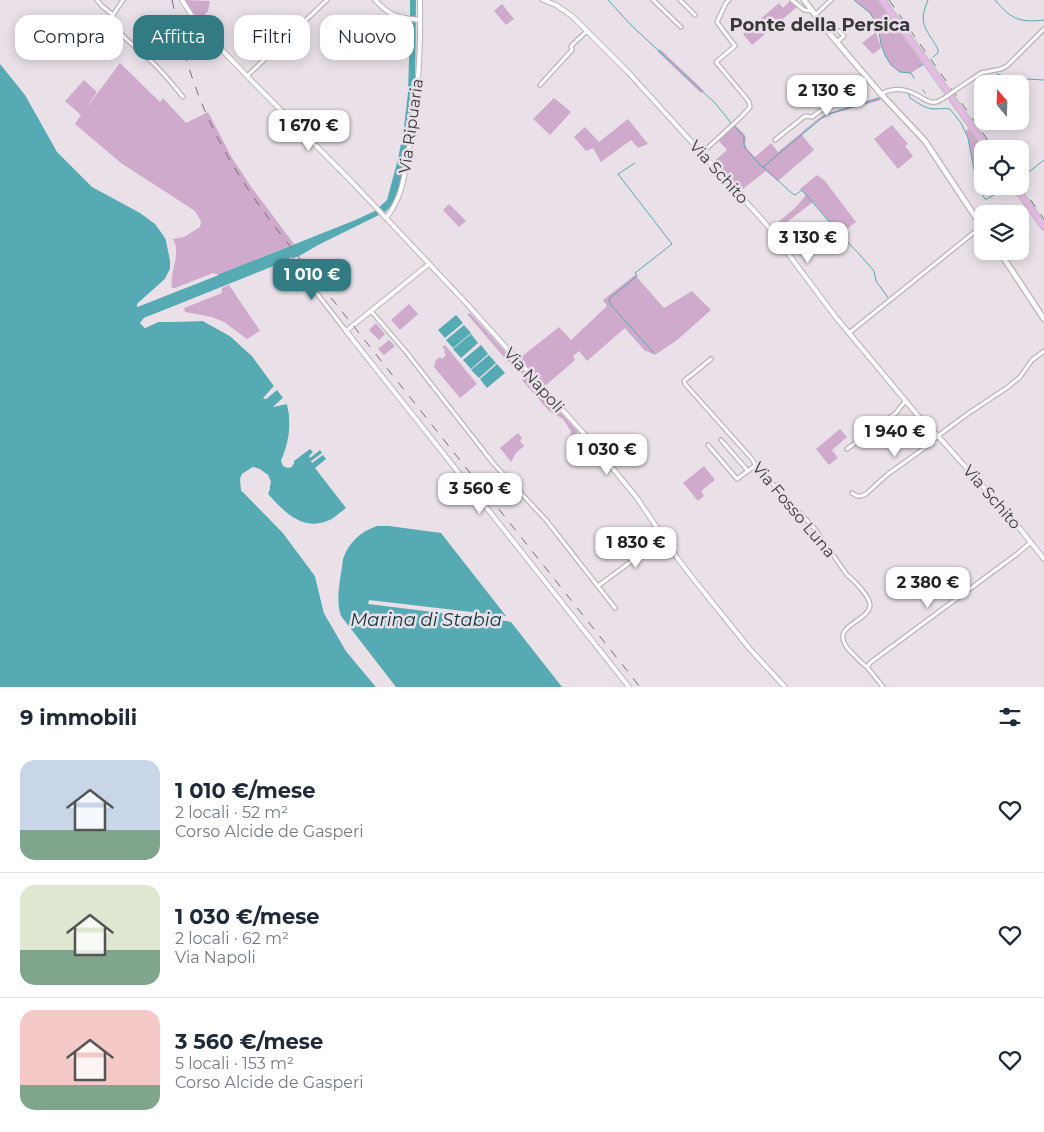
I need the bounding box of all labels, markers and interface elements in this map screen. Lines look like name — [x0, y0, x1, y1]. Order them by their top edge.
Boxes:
district label: Ponte della Persica — [730, 14, 910, 36]
chip: Compra — [15, 15, 123, 60]
chip: Affitta — [133, 15, 224, 60]
chip: Filtri — [234, 15, 310, 60]
chip: Nuovo — [320, 15, 414, 60]
pin: 2 130 € — [781, 74, 873, 117]
north arrow — [974, 75, 1029, 130]
map controls — [974, 75, 1029, 260]
street label: Via Ripuaria — [395, 77, 427, 175]
text: 2 130 € — [798, 81, 856, 100]
pin: 1 670 € — [263, 110, 355, 152]
text: 1 670 € — [280, 116, 338, 135]
street label: Via Schito — [686, 136, 752, 208]
button: locate — [974, 140, 1029, 195]
button: layers — [974, 205, 1029, 260]
pin: 3 130 € — [762, 222, 854, 264]
text: 3 130 € — [779, 228, 837, 247]
pin: 1 010 € — [266, 258, 358, 301]
text: 1 010 € — [284, 265, 340, 284]
street label: Via Napoli — [500, 344, 568, 416]
pin: 1 940 € — [849, 416, 941, 458]
text: 1 940 € — [865, 422, 925, 441]
pin: 1 030 € — [561, 434, 653, 476]
text: 1 030 € — [577, 440, 637, 459]
street label: Via Fosso Luna — [749, 458, 839, 562]
street label: Via Schito — [959, 461, 1025, 533]
pin: 3 560 € — [434, 472, 526, 515]
text: 3 560 € — [449, 479, 511, 498]
pin: 1 830 € — [590, 526, 682, 569]
text: 1 830 € — [606, 533, 666, 552]
pin: 2 380 € — [882, 566, 974, 609]
text: 2 380 € — [897, 573, 959, 592]
water label: Marina di Stabia — [350, 609, 502, 631]
icon: filters — [996, 703, 1024, 731]
text: 9 immobili — [20, 705, 137, 730]
text: 1 010 €/mese — [175, 778, 315, 803]
icon: home — [60, 780, 120, 840]
icon: heart — [996, 796, 1024, 824]
text: 2 locali · 52 m² — [175, 803, 288, 822]
text: Corso Alcide de Gasperi — [175, 822, 364, 841]
text: 1 030 €/mese — [175, 904, 320, 929]
icon: home — [60, 905, 120, 965]
icon: heart — [996, 921, 1024, 949]
text: 2 locali · 62 m² — [175, 929, 289, 948]
text: Via Napoli — [175, 948, 256, 967]
text: 3 560 €/mese — [175, 1029, 323, 1054]
icon: home — [60, 1030, 120, 1090]
icon: heart — [996, 1046, 1024, 1074]
text: 5 locali · 153 m² — [175, 1054, 294, 1073]
text: Corso Alcide de Gasperi — [175, 1073, 364, 1092]

